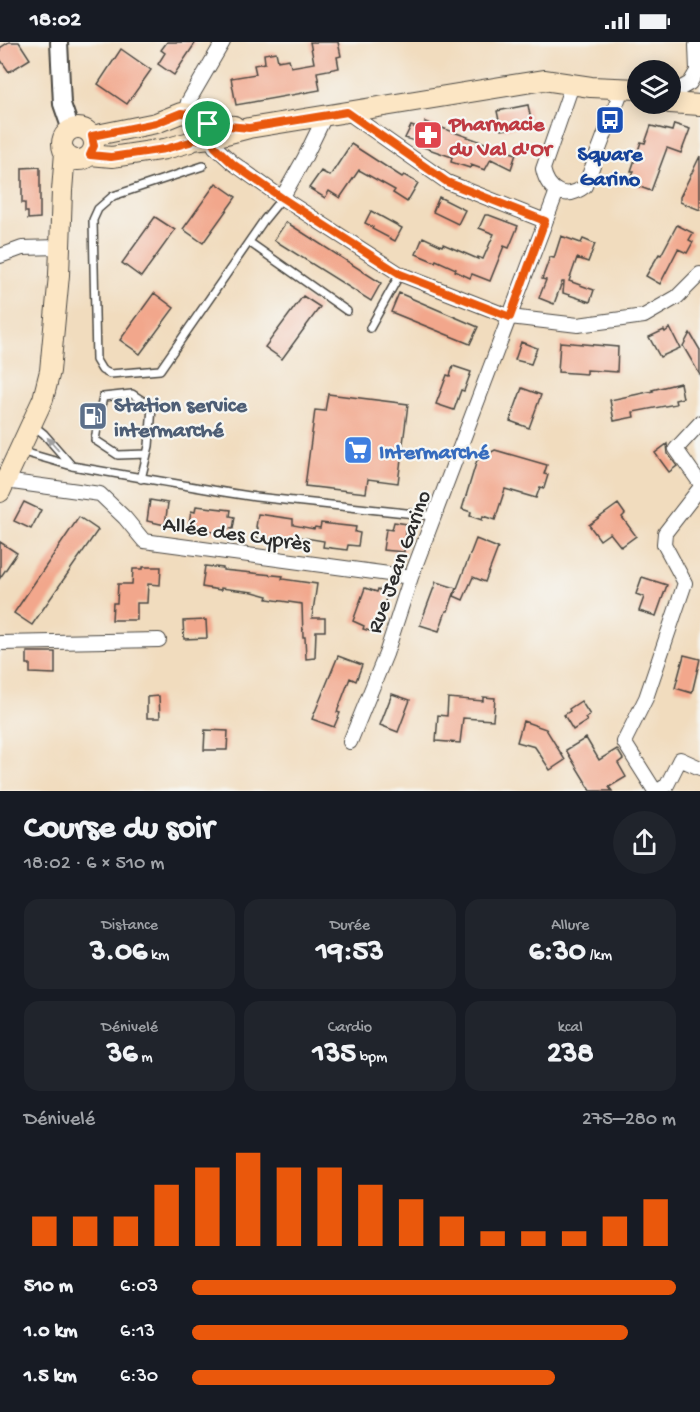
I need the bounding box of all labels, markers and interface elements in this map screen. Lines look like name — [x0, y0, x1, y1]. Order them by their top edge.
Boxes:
text: 18:02 — [30, 8, 81, 34]
map controls — [627, 60, 681, 114]
button: layers — [627, 60, 681, 114]
pin — [182, 98, 233, 149]
bus stop icon: Square Garino — [594, 104, 626, 136]
icon: arrive — [191, 107, 224, 140]
place label: Pharmacie du Val d'Or — [448, 113, 554, 164]
pharmacy icon: Pharmacie du Val d'Or — [412, 119, 444, 151]
place label: Square Garino — [577, 143, 643, 194]
place label: Station service intermarché — [114, 394, 247, 445]
fuel station icon: Station service intermarché — [77, 400, 109, 432]
supermarket icon: Intermarché — [342, 434, 374, 466]
one-way arrow — [47, 437, 60, 452]
place label: Intermarché — [379, 441, 490, 467]
street label: Rue Jean Garino — [363, 488, 439, 637]
street label: Allée des Cyprès — [161, 513, 313, 559]
text: Course du soir — [24, 811, 214, 849]
button: share — [613, 811, 676, 874]
text: 18:02 · 6 × 510 m — [24, 853, 164, 876]
text: Distance — [101, 917, 158, 936]
text: Durée — [330, 917, 370, 936]
text: Allure — [551, 917, 589, 936]
text: 3.06 — [90, 936, 147, 971]
text: 19:53 — [316, 936, 384, 971]
text: 6:30 — [529, 936, 586, 971]
text: km — [147, 947, 169, 966]
text: /km — [586, 947, 612, 966]
text: Dénivelé — [101, 1019, 158, 1038]
text: Cardio — [328, 1019, 372, 1038]
text: kcal — [558, 1019, 583, 1038]
text: 36 — [107, 1038, 137, 1073]
text: 135 — [313, 1038, 356, 1073]
text: 238 — [547, 1038, 594, 1073]
text: m — [137, 1049, 153, 1068]
text: bpm — [356, 1049, 387, 1068]
text: Dénivelé — [24, 1109, 95, 1132]
text: 275–280 m — [582, 1109, 676, 1132]
text: 510 m — [24, 1276, 73, 1299]
text: 6:03 — [120, 1276, 158, 1299]
text: 1.0 km — [24, 1321, 78, 1344]
text: 6:13 — [120, 1321, 155, 1344]
text: 1.5 km — [24, 1366, 77, 1389]
text: 6:30 — [120, 1366, 158, 1389]

